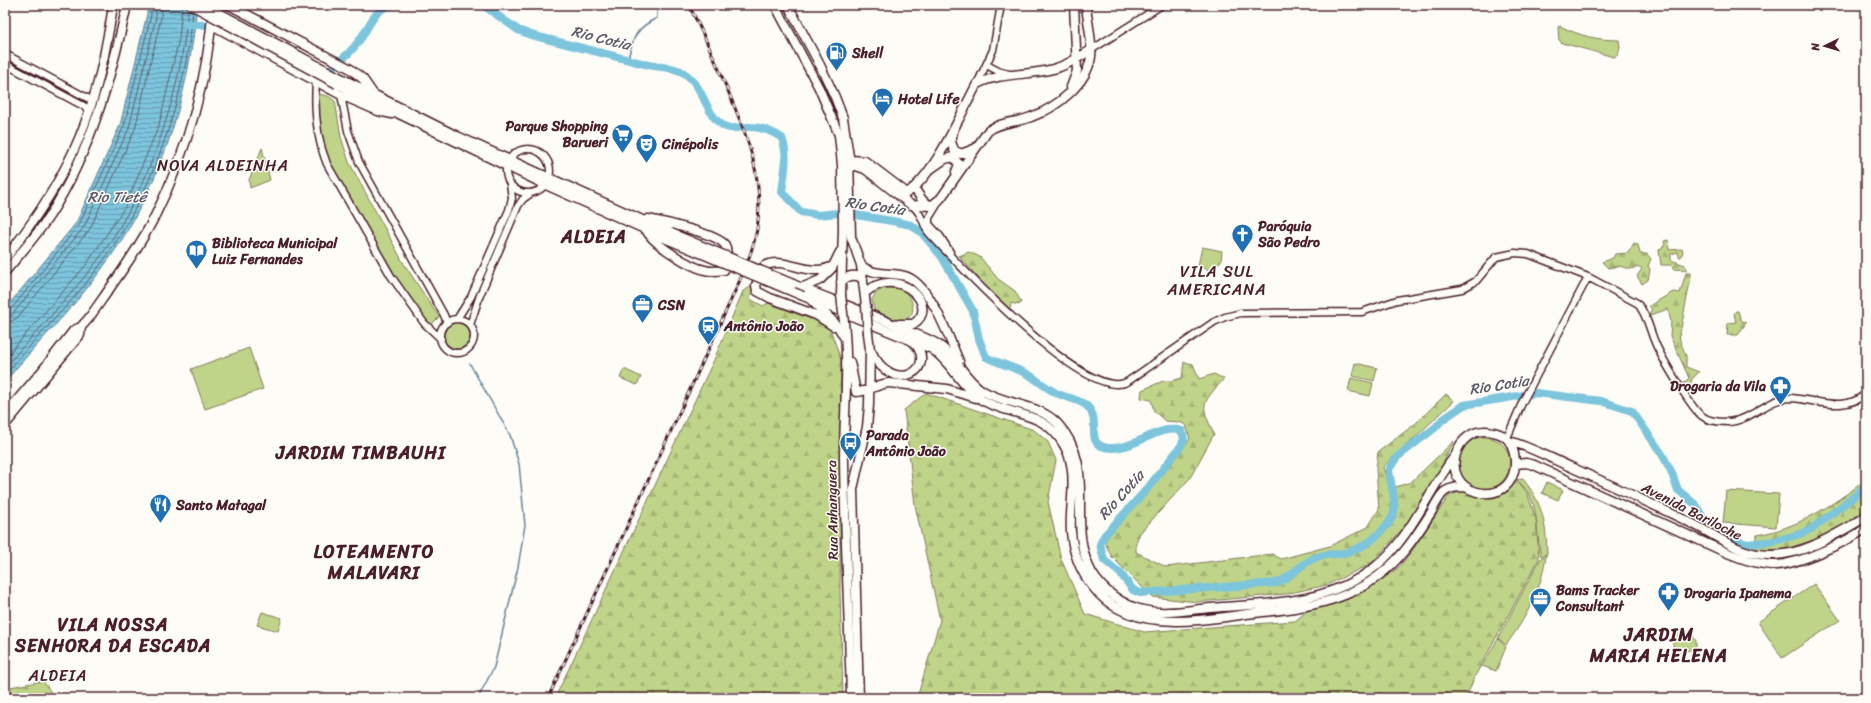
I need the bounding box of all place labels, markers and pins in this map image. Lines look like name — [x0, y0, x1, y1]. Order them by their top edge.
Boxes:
fuel station icon: Shell — [824, 40, 850, 73]
place label: Shell — [851, 41, 884, 66]
hotel icon: Hotel Life — [870, 86, 896, 119]
place label: Hotel Life — [897, 87, 960, 112]
place label: Parque Shopping Barueri — [505, 114, 609, 155]
supermarket icon: Parque Shopping Barueri — [610, 121, 636, 154]
theatre icon: Cinépolis — [633, 131, 659, 164]
place label: Cinépolis — [661, 132, 719, 157]
place label: Paróquia São Pedro — [1257, 214, 1320, 255]
church icon: Paróquia São Pedro — [1229, 221, 1255, 254]
place label: Biblioteca Municipal Luiz Fernandes — [212, 231, 338, 272]
library icon: Biblioteca Municipal Luiz Fernandes — [184, 238, 210, 271]
office icon: CSN — [630, 292, 656, 325]
place label: CSN — [657, 293, 686, 318]
station icon: Antônio João — [696, 313, 722, 346]
place label: Antônio João — [723, 314, 805, 339]
pharmacy icon: Drogaria da Vila — [1768, 373, 1794, 406]
place label: Drogaria da Vila — [1670, 374, 1766, 399]
place label: Parada Antônio João — [865, 423, 947, 464]
bus stop icon: Parada Antônio João — [837, 430, 863, 463]
restaurant icon: Santo Matagal — [147, 492, 173, 525]
place label: Santo Matagal — [175, 493, 267, 518]
place label: Bams Tracker Consultant — [1555, 578, 1640, 619]
pharmacy icon: Drogaria Ipanema — [1656, 580, 1682, 613]
place label: Drogaria Ipanema — [1684, 581, 1792, 606]
office icon: Bams Tracker Consultant — [1527, 585, 1553, 618]

